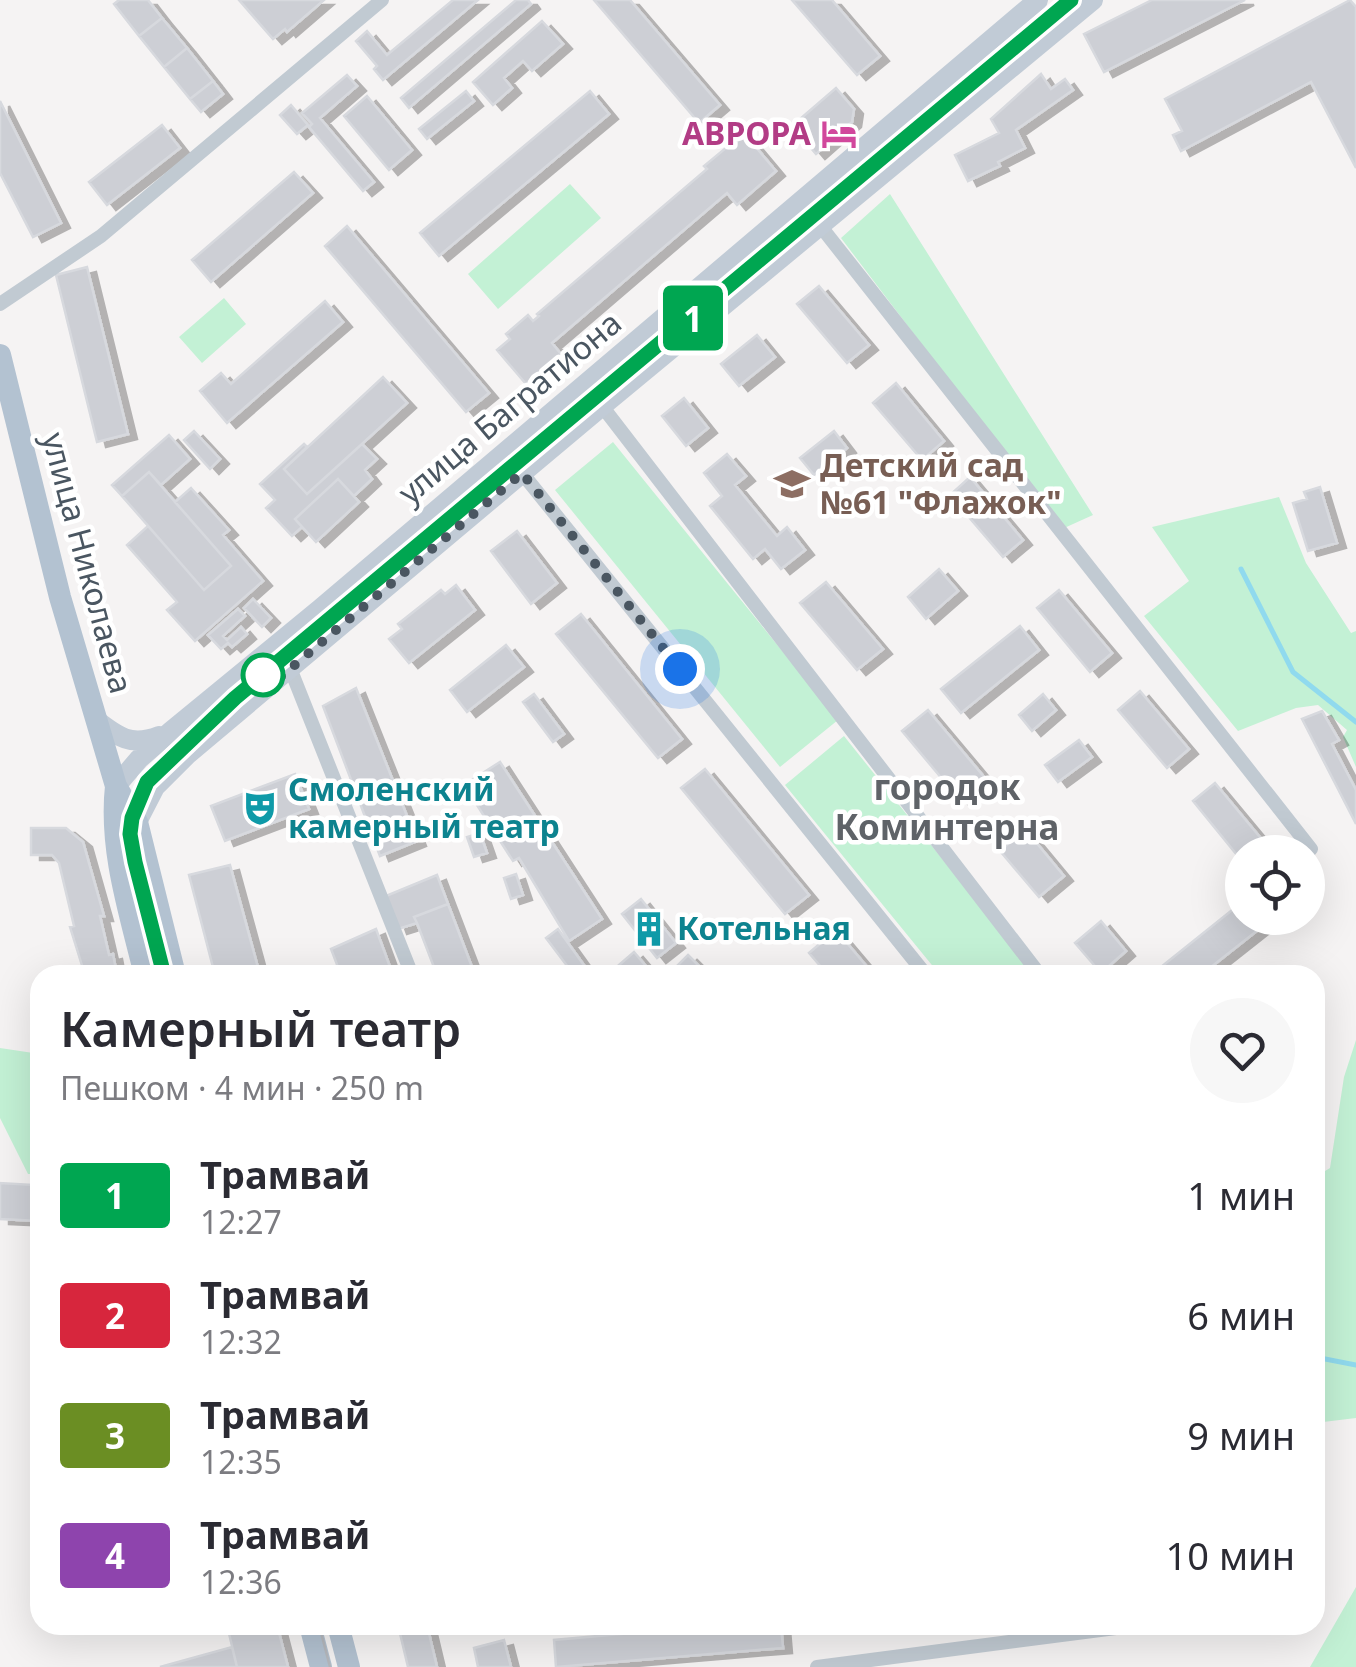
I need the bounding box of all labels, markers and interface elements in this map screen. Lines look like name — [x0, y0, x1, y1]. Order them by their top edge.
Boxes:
place label: ABPOPA — [682, 111, 812, 154]
hotel icon: ABPOPA — [820, 115, 858, 153]
line badge: 1 — [660, 286, 726, 350]
text: 1 — [683, 295, 703, 342]
street label: улица Багратиона — [388, 301, 630, 513]
street label: улица Николаева — [33, 428, 144, 698]
place label: Детский сад №61 "Флажок" — [820, 443, 1062, 523]
school or university icon: Детский сад №61 "Флажок" — [773, 465, 811, 503]
your location — [655, 644, 705, 694]
unlabelled marker — [242, 654, 284, 696]
district label: городок Коминтерна — [835, 763, 1059, 850]
place label: Смоленский камерный театр — [288, 767, 560, 847]
theatre icon: Смоленский камерный театр — [241, 789, 279, 827]
map controls — [1225, 835, 1325, 935]
button: locate — [1225, 835, 1325, 935]
place label: Котельная — [677, 906, 851, 949]
building icon: Котельная — [630, 910, 668, 948]
text: Камерный театр — [60, 996, 461, 1061]
button: heart — [1190, 998, 1295, 1103]
text: Пешком · 4 мин · 250 m — [60, 1066, 424, 1109]
text: Трамвай — [200, 1148, 370, 1200]
text: 1 мин — [1187, 1169, 1295, 1221]
text: 1 — [105, 1172, 125, 1219]
text: 12:27 — [200, 1200, 282, 1243]
text: Трамвай — [200, 1268, 370, 1320]
text: 6 мин — [1187, 1289, 1295, 1341]
text: 2 — [105, 1292, 125, 1339]
text: 12:32 — [200, 1320, 282, 1363]
text: Трамвай — [200, 1388, 370, 1440]
text: 9 мин — [1187, 1409, 1295, 1461]
text: 3 — [105, 1412, 125, 1459]
text: 12:35 — [200, 1440, 282, 1483]
text: Трамвай — [200, 1508, 370, 1560]
text: 10 мин — [1166, 1529, 1295, 1581]
text: 4 — [105, 1532, 125, 1579]
text: 12:36 — [200, 1560, 282, 1603]

